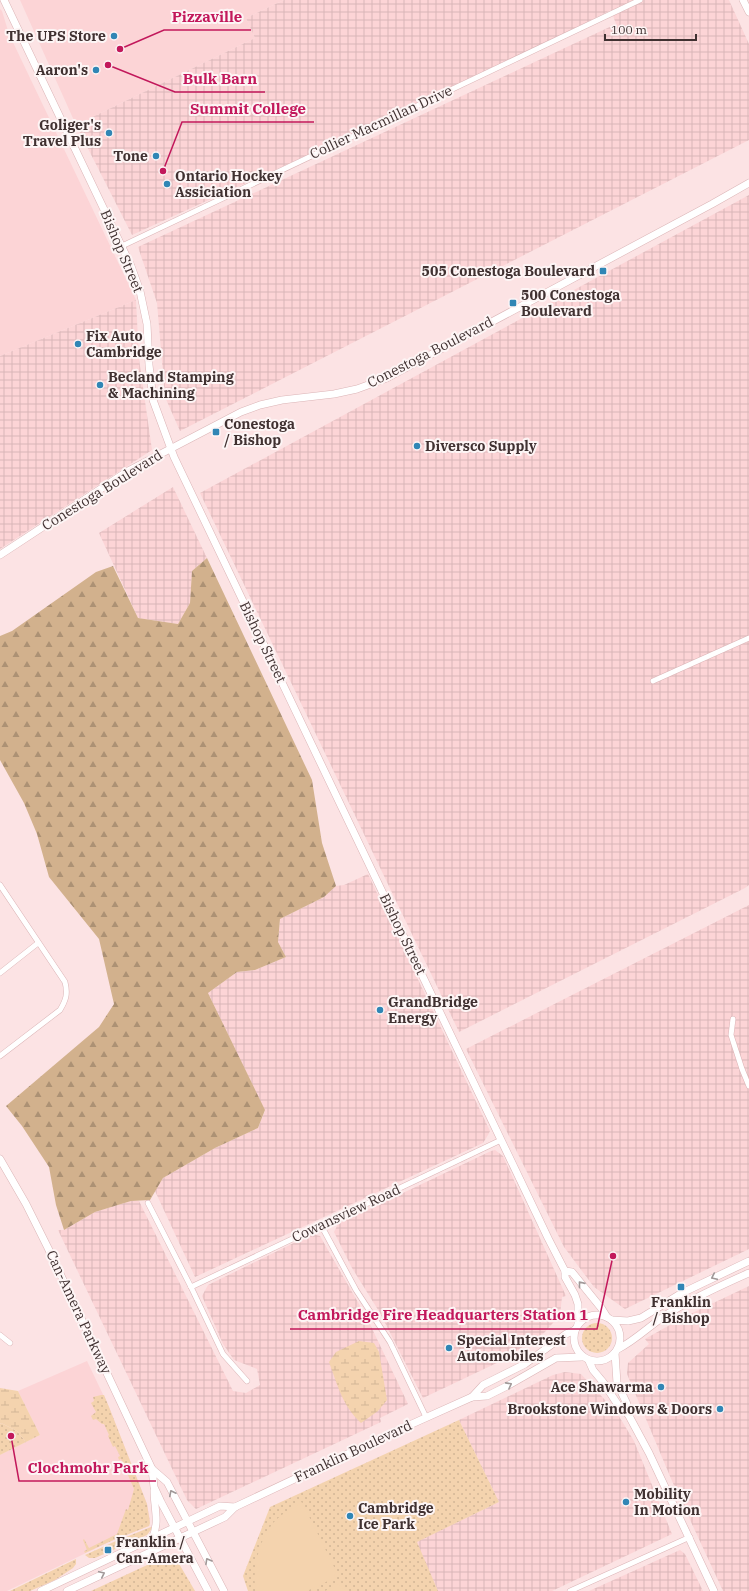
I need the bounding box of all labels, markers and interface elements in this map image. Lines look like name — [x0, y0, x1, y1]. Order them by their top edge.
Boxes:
callout: Pizzaville — [164, 3, 251, 30]
text: Pizzaville — [172, 7, 242, 26]
scale bar — [605, 16, 696, 42]
text: 100 m — [611, 22, 647, 37]
place label: The UPS Store — [6, 27, 106, 45]
marker: The UPS Store — [109, 31, 119, 41]
place label: Aaron's — [36, 61, 88, 79]
marker: Aaron's — [91, 65, 101, 75]
callout: Bulk Barn — [175, 65, 265, 92]
text: Bulk Barn — [183, 69, 257, 88]
street label: Collier Macmillan Drive — [307, 81, 455, 163]
callout: Summit College — [182, 95, 314, 122]
text: Summit College — [190, 99, 306, 118]
place label: Goliger's Travel Plus — [23, 116, 101, 150]
marker: Goliger's Travel Plus — [104, 128, 114, 138]
place label: Tone — [113, 147, 148, 165]
marker: Tone — [151, 151, 161, 161]
place label: Ontario Hockey Assiciation — [175, 167, 283, 201]
marker: Ontario Hockey Assiciation — [162, 179, 172, 189]
street label: Bishop Street — [96, 207, 148, 295]
place label: 505 Conestoga Boulevard — [422, 262, 595, 280]
marker: 505 Conestoga Boulevard — [598, 266, 608, 276]
place label: 500 Conestoga Boulevard — [521, 286, 620, 320]
marker: 500 Conestoga Boulevard — [508, 298, 518, 308]
street label: Conestoga Boulevard — [364, 312, 496, 391]
place label: Fix Auto Cambridge — [86, 327, 162, 361]
marker: Fix Auto Cambridge — [73, 339, 83, 349]
place label: Becland Stamping & Machining — [108, 368, 235, 402]
marker: Becland Stamping & Machining — [95, 380, 105, 390]
place label: Conestoga / Bishop — [224, 415, 295, 449]
marker: Conestoga / Bishop — [211, 427, 221, 437]
place label: Diversco Supply — [425, 437, 537, 455]
marker: Diversco Supply — [412, 441, 422, 451]
street label: Conestoga Boulevard — [38, 445, 166, 534]
street label: Bishop Street — [236, 598, 290, 686]
street label: Bishop Street — [376, 890, 430, 978]
place label: GrandBridge Energy — [388, 993, 478, 1027]
marker: GrandBridge Energy — [375, 1005, 385, 1015]
street label: Cowansview Road — [289, 1180, 404, 1246]
street label: Can-Amera Parkway — [42, 1247, 116, 1377]
one-way arrow — [710, 1272, 718, 1280]
one-way arrow — [578, 1281, 585, 1288]
marker: Franklin / Bishop — [676, 1282, 686, 1292]
place label: Franklin / Bishop — [651, 1293, 711, 1327]
callout: Cambridge Fire Headquarters Station 1 — [290, 1302, 597, 1329]
text: Cambridge Fire Headquarters Station 1 — [298, 1305, 588, 1324]
place label: Special Interest Automobiles — [457, 1331, 565, 1365]
marker: Special Interest Automobiles — [444, 1343, 454, 1353]
place label: Ace Shawarma — [551, 1378, 653, 1396]
marker: Ace Shawarma — [656, 1382, 666, 1392]
one-way arrow — [505, 1383, 512, 1390]
place label: Brookstone Windows & Doors — [507, 1400, 712, 1418]
marker: Brookstone Windows & Doors — [715, 1404, 725, 1414]
street label: Franklin Boulevard — [291, 1416, 415, 1486]
callout: Clochmohr Park — [19, 1454, 156, 1481]
text: Clochmohr Park — [28, 1458, 149, 1477]
place label: Mobility In Motion — [634, 1485, 700, 1519]
one-way arrow — [170, 1490, 177, 1497]
marker: Mobility In Motion — [621, 1497, 631, 1507]
place label: Cambridge Ice Park — [358, 1499, 434, 1533]
marker: Cambridge Ice Park — [345, 1511, 355, 1521]
place label: Franklin / Can-Amera — [116, 1533, 194, 1567]
marker: Franklin / Can-Amera — [103, 1545, 113, 1555]
one-way arrow — [206, 1558, 213, 1566]
one-way arrow — [98, 1571, 105, 1579]

